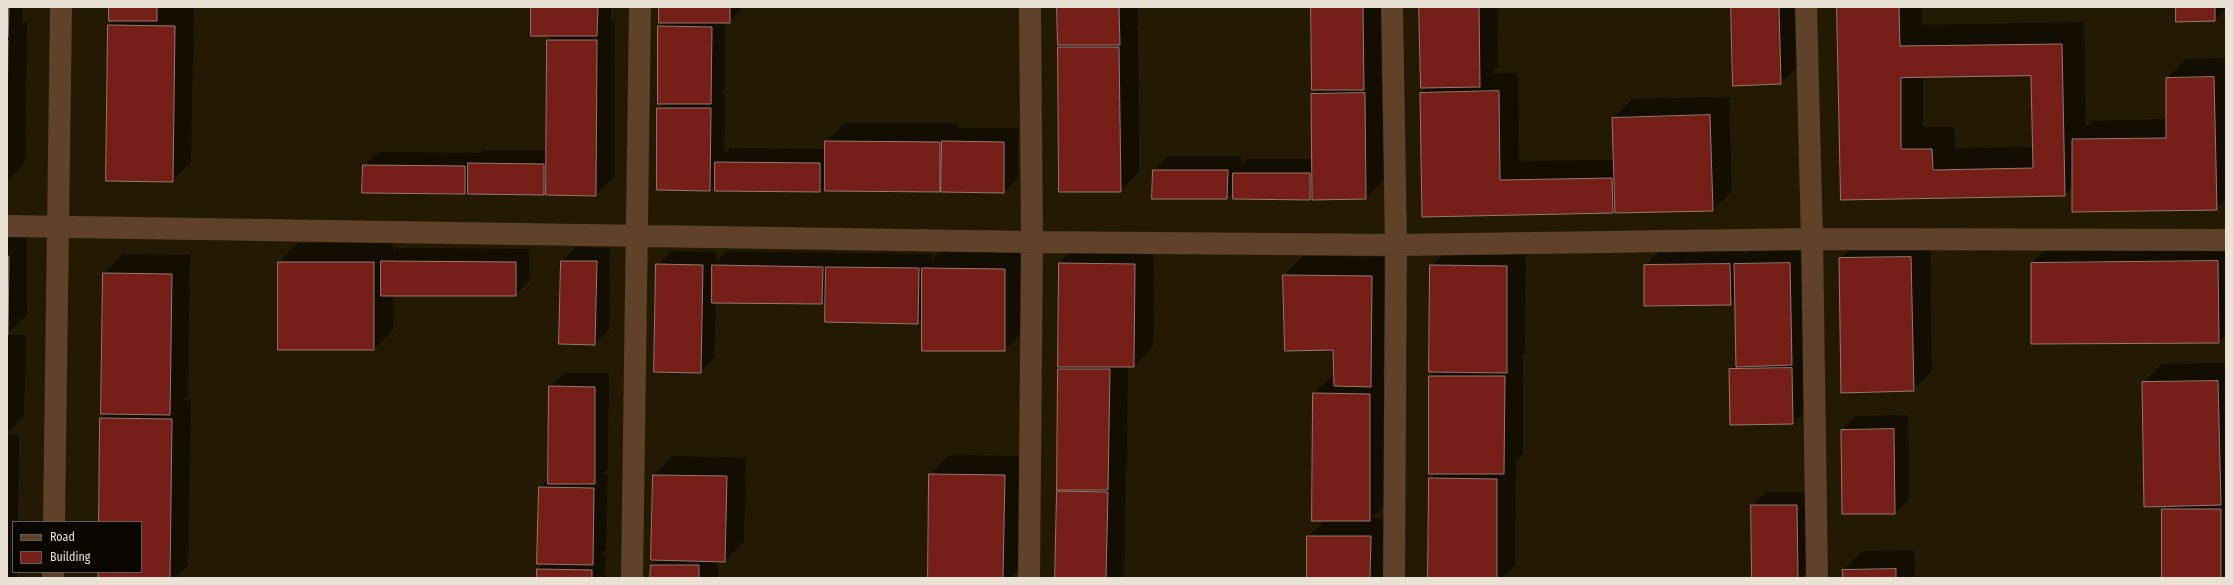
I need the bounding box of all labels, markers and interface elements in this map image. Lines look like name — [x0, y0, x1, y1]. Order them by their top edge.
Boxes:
legend — [12, 521, 142, 573]
text: Road — [50, 530, 75, 544]
text: Building — [50, 550, 90, 564]

